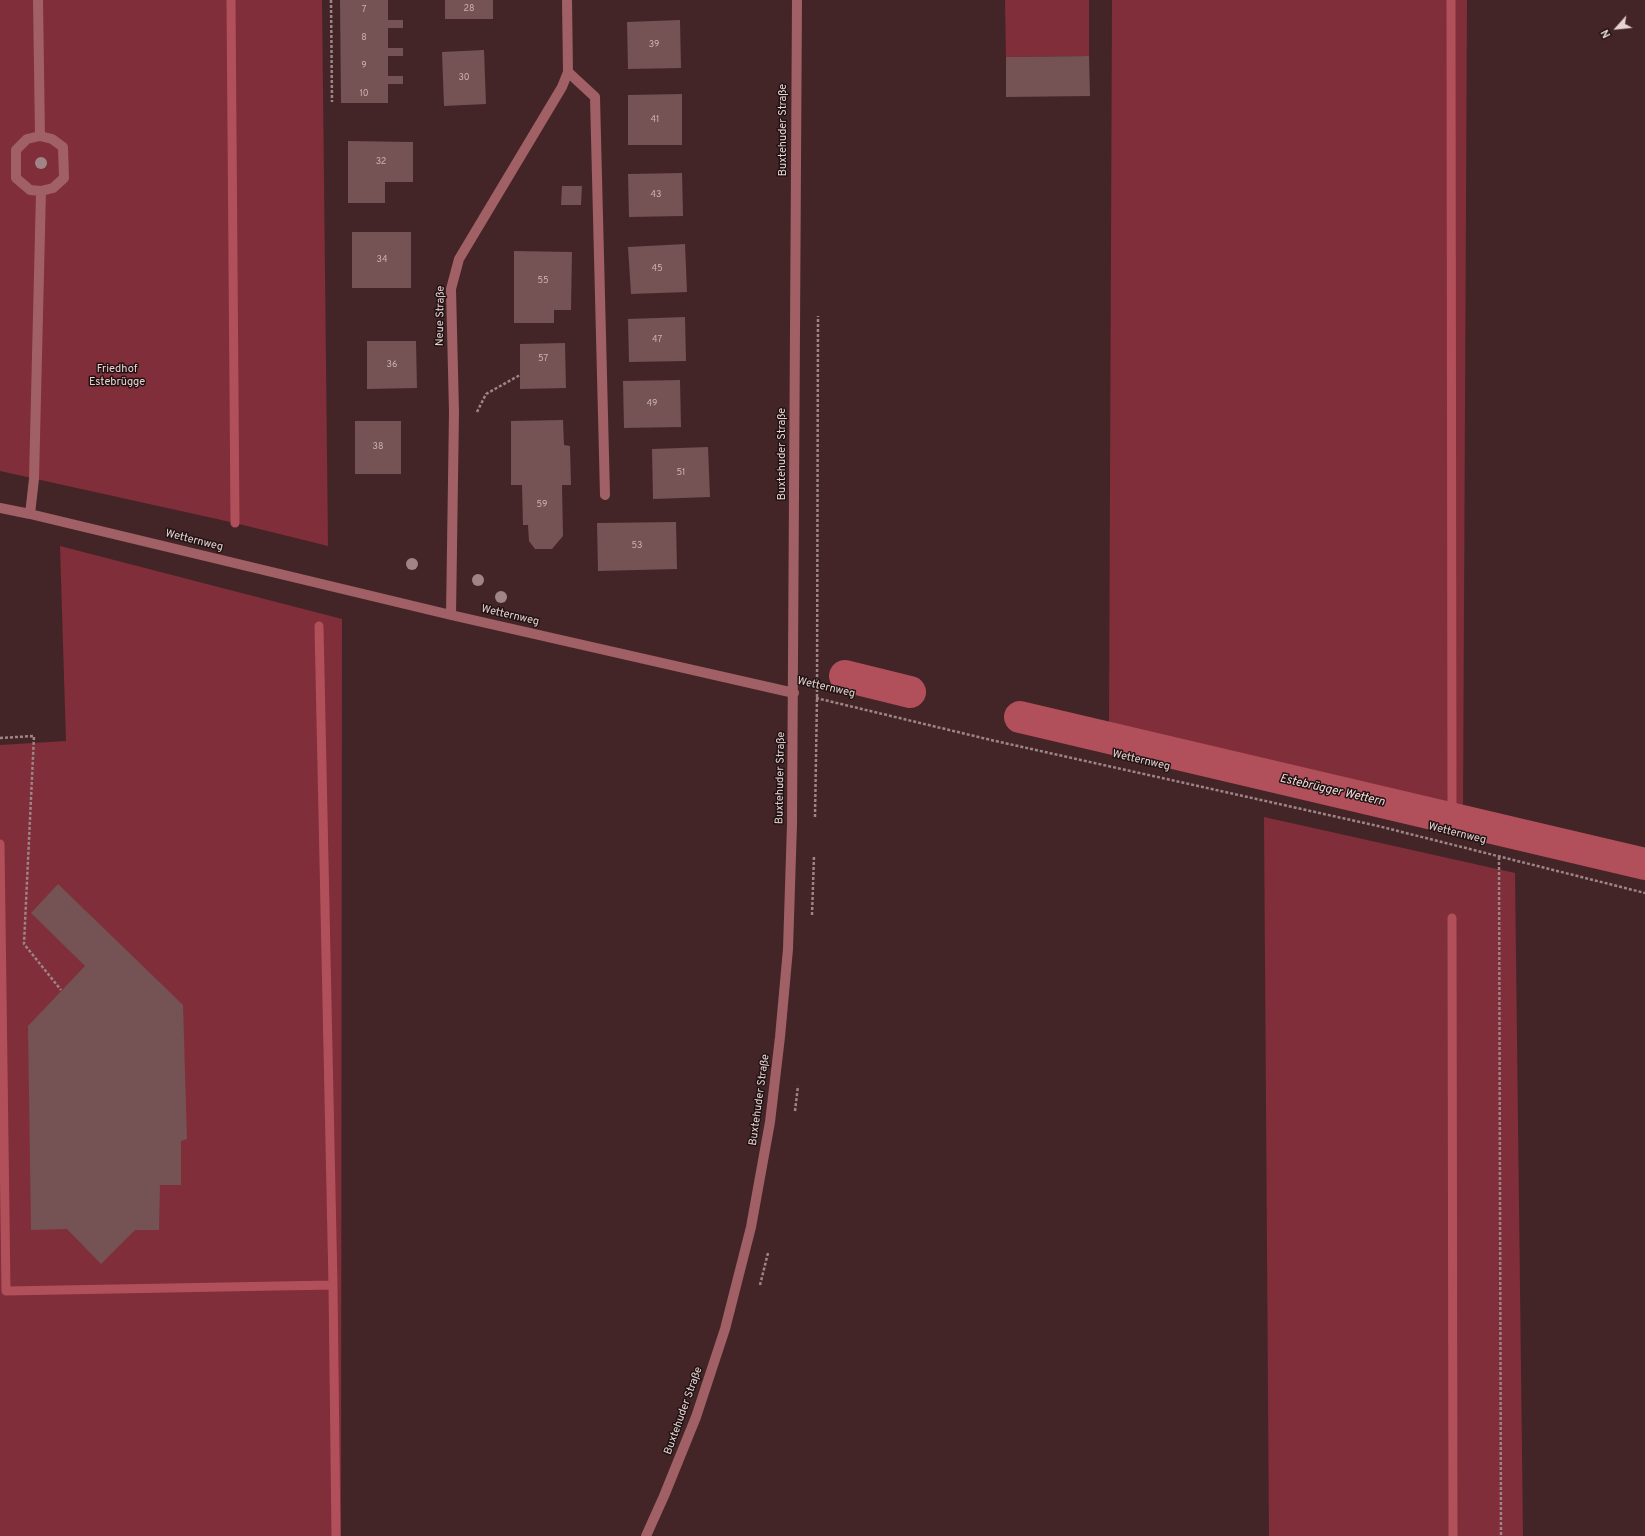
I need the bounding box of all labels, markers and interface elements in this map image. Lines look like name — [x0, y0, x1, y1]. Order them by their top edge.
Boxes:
house number: 28 — [463, 4, 475, 14]
house number: 7 — [362, 5, 366, 15]
north arrow — [1597, 8, 1637, 48]
text: N — [1598, 27, 1614, 40]
house number: 8 — [361, 33, 367, 43]
house number: 39 — [649, 40, 659, 50]
house number: 9 — [361, 61, 367, 71]
house number: 30 — [458, 73, 470, 83]
street label: Buxtehuder Straße — [777, 84, 791, 176]
house number: 10 — [359, 89, 369, 99]
house number: 41 — [651, 115, 659, 125]
house number: 32 — [376, 157, 386, 167]
house number: 43 — [650, 190, 662, 200]
house number: 34 — [376, 255, 388, 265]
house number: 45 — [651, 264, 663, 274]
house number: 55 — [537, 276, 549, 286]
street label: Neue Straße — [434, 286, 448, 346]
house number: 47 — [652, 335, 662, 345]
house number: 57 — [538, 354, 548, 364]
house number: 36 — [387, 360, 397, 370]
park label: Friedhof Estebrügge — [89, 363, 145, 389]
house number: 49 — [647, 399, 657, 409]
street label: Buxtehuder Straße — [776, 408, 790, 500]
house number: 38 — [373, 442, 383, 452]
house number: 51 — [677, 468, 685, 478]
house number: 59 — [537, 500, 547, 510]
street label: Wetternweg — [164, 527, 224, 555]
house number: 53 — [631, 541, 643, 551]
street label: Wetternweg — [480, 603, 540, 629]
street label: Wetternweg — [796, 675, 856, 701]
street label: Buxtehuder Straße — [774, 732, 788, 824]
street label: Wetternweg — [1111, 748, 1171, 774]
water label: Estebrügger Wettern — [1278, 772, 1386, 810]
street label: Wetternweg — [1427, 820, 1487, 848]
street label: Buxtehuder Straße — [747, 1053, 773, 1147]
street label: Buxtehuder Straße — [662, 1365, 706, 1457]

